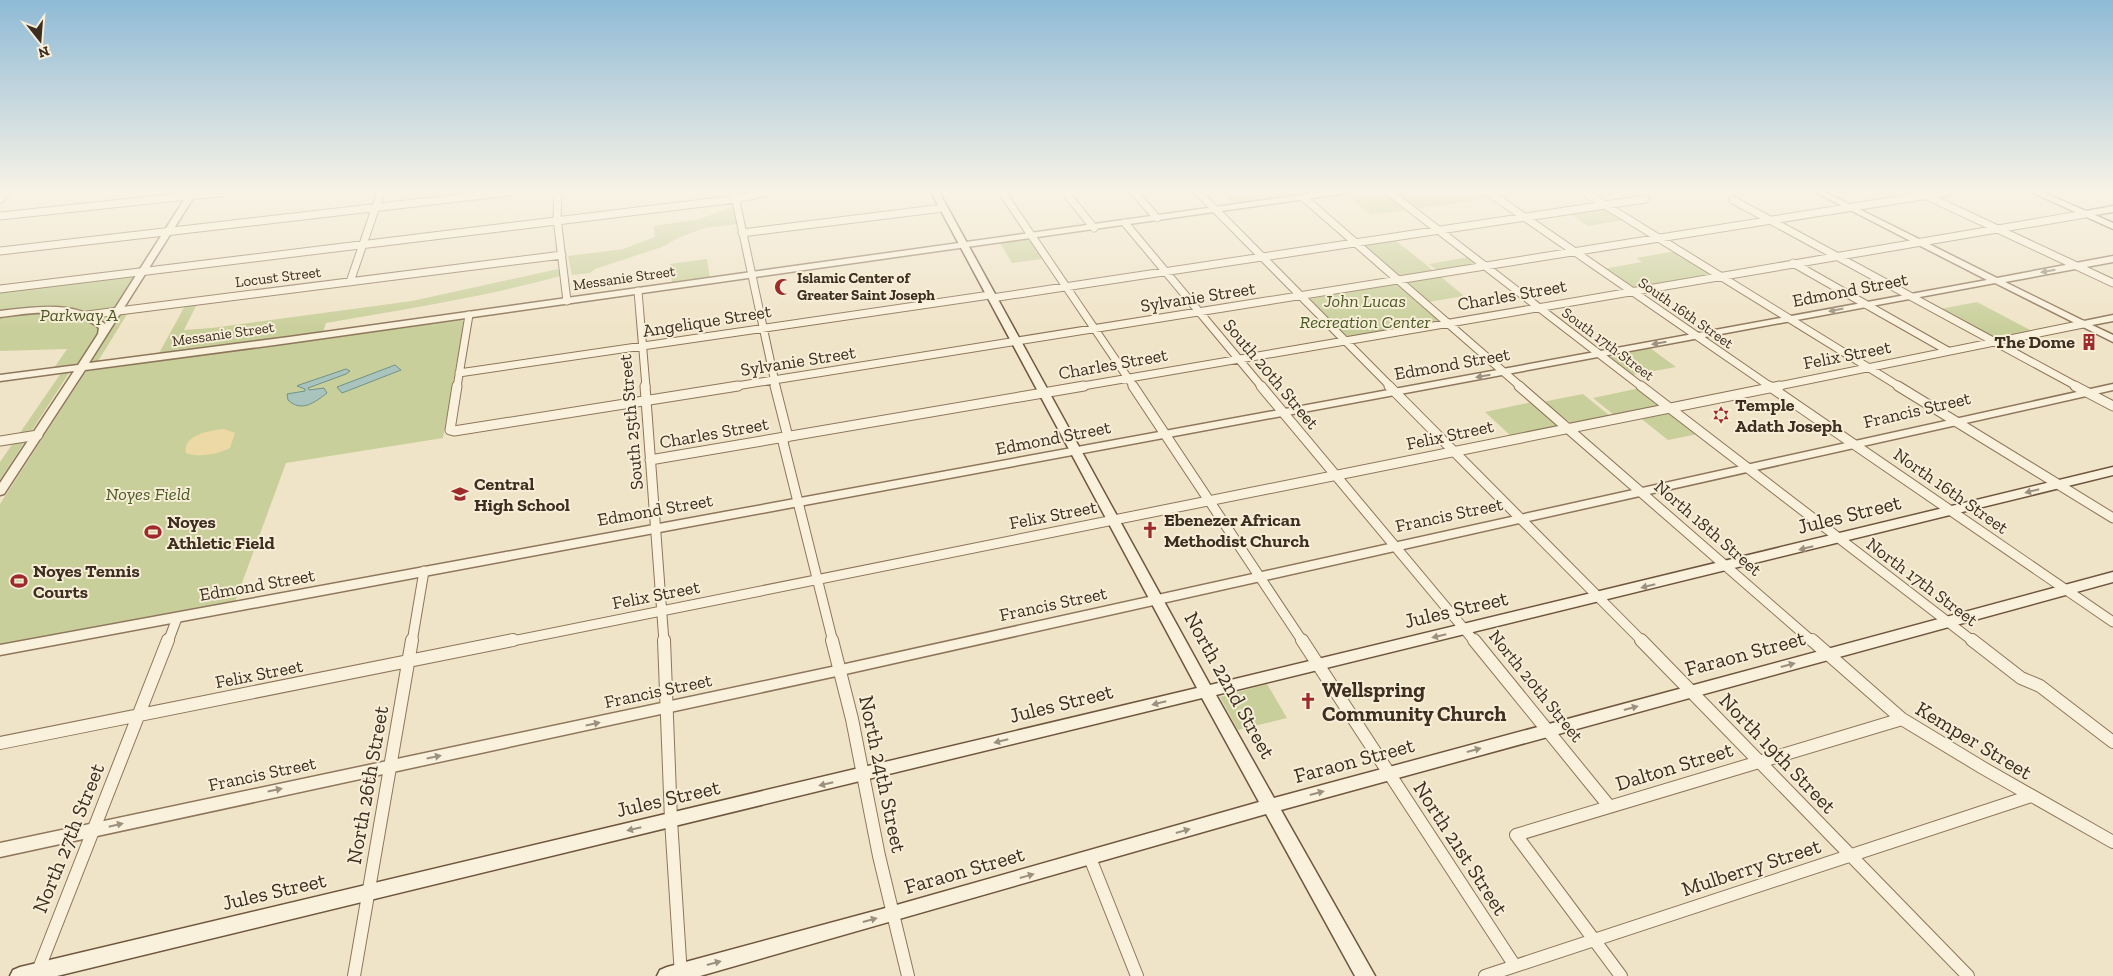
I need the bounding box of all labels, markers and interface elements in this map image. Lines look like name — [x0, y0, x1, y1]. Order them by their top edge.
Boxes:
north arrow — [15, 15, 65, 65]
text: N — [36, 42, 51, 62]
street label: Messanie Street — [572, 262, 677, 294]
street label: Locust Street — [234, 263, 322, 291]
one-way arrow — [2039, 267, 2055, 275]
street label: Edmond Street — [1790, 268, 1910, 312]
place label: Islamic Center of Greater Saint Joseph — [797, 269, 935, 304]
street label: South 16th Street — [1635, 274, 1737, 353]
street label: Charles Street — [1456, 275, 1569, 315]
mosque icon: Islamic Center of Greater Saint Joseph — [773, 277, 793, 297]
street label: Sylvanie Street — [1139, 277, 1257, 317]
park label: John Lucas Recreation Center — [1300, 290, 1431, 333]
street label: Angelique Street — [641, 300, 773, 342]
park label: Parkway A — [40, 304, 119, 326]
street label: South 17th Street — [1558, 304, 1658, 385]
one-way arrow — [1828, 307, 1844, 315]
street label: South 20th Street — [1218, 314, 1324, 434]
street label: Messanie Street — [171, 318, 276, 350]
place label: The Dome — [1994, 331, 2075, 353]
building icon: The Dome — [2079, 332, 2099, 352]
street label: Felix Street — [1801, 336, 1893, 374]
one-way arrow — [1651, 340, 1667, 348]
street label: Sylvanie Street — [739, 341, 857, 381]
street label: Edmond Street — [1393, 343, 1512, 385]
street label: Charles Street — [1057, 344, 1170, 384]
street label: South 25th Street — [614, 353, 648, 491]
one-way arrow — [1475, 372, 1490, 380]
street label: Francis Street — [1861, 387, 1973, 433]
place label: Temple Adath Joseph — [1735, 394, 1843, 437]
synagogue icon: Temple Adath Joseph — [1711, 405, 1731, 425]
street label: Charles Street — [658, 413, 771, 453]
street label: Felix Street — [1404, 415, 1496, 455]
street label: Edmond Street — [993, 416, 1113, 460]
street label: North 16th Street — [1889, 443, 2013, 539]
place label: Central High School — [474, 473, 570, 516]
street label: North 18th Street — [1650, 475, 1766, 581]
park label: Noyes Field — [106, 483, 190, 505]
school or university icon: Central High School — [450, 484, 470, 504]
one-way arrow — [2024, 488, 2039, 496]
street label: Edmond Street — [596, 489, 715, 531]
street label: Jules Street — [1795, 489, 1903, 539]
street label: Francis Street — [1393, 493, 1505, 537]
street label: Felix Street — [1007, 496, 1099, 534]
place label: Ebenezer African Methodist Church — [1164, 509, 1310, 552]
place label: Noyes Athletic Field — [167, 511, 275, 554]
church icon: Ebenezer African Methodist Church — [1140, 520, 1160, 540]
sports icon: Noyes Athletic Field — [143, 522, 163, 542]
street label: North 17th Street — [1862, 533, 1982, 631]
one-way arrow — [1799, 544, 1814, 552]
place label: Noyes Tennis Courts — [33, 560, 140, 603]
street label: Edmond Street — [198, 564, 317, 606]
sports icon: Noyes Tennis Courts — [9, 571, 29, 591]
street label: Felix Street — [610, 576, 702, 614]
street label: Francis Street — [997, 582, 1109, 626]
one-way arrow — [1641, 583, 1656, 591]
street label: Jules Street — [1402, 585, 1511, 633]
street label: North 22nd Street — [1179, 607, 1281, 763]
street label: North 20th Street — [1484, 625, 1588, 747]
street label: Faraon Street — [1682, 625, 1808, 681]
one-way arrow — [1432, 632, 1447, 640]
street label: Felix Street — [213, 655, 305, 693]
one-way arrow — [1780, 661, 1795, 669]
street label: Francis Street — [602, 669, 714, 713]
place label: Wellspring Community Church — [1322, 677, 1506, 726]
street label: Jules Street — [1007, 678, 1115, 728]
street label: North 19th Street — [1714, 688, 1842, 818]
church icon: Wellspring Community Church — [1298, 691, 1318, 711]
street label: North 24th Street — [854, 693, 912, 855]
street label: Kemper Street — [1911, 696, 2037, 785]
one-way arrow — [1152, 699, 1167, 707]
one-way arrow — [1623, 703, 1638, 711]
street label: North 26th Street — [341, 704, 393, 866]
one-way arrow — [585, 719, 601, 727]
street label: Faraon Street — [1291, 732, 1417, 788]
street label: Dalton Street — [1612, 736, 1736, 796]
one-way arrow — [994, 737, 1009, 745]
one-way arrow — [1467, 746, 1482, 754]
street label: Francis Street — [206, 752, 318, 796]
one-way arrow — [426, 753, 441, 761]
street label: North 27th Street — [27, 759, 109, 916]
street label: Jules Street — [614, 774, 723, 822]
street label: North 21st Street — [1408, 776, 1514, 920]
one-way arrow — [819, 780, 834, 788]
one-way arrow — [267, 786, 283, 794]
one-way arrow — [1310, 789, 1325, 797]
one-way arrow — [108, 821, 124, 829]
one-way arrow — [627, 825, 642, 833]
one-way arrow — [1175, 827, 1191, 835]
street label: Mulberry Street — [1678, 833, 1824, 901]
street label: Faraon Street — [901, 841, 1027, 899]
street label: Jules Street — [220, 867, 329, 915]
one-way arrow — [1019, 871, 1034, 879]
one-way arrow — [863, 916, 878, 924]
one-way arrow — [706, 959, 721, 967]

